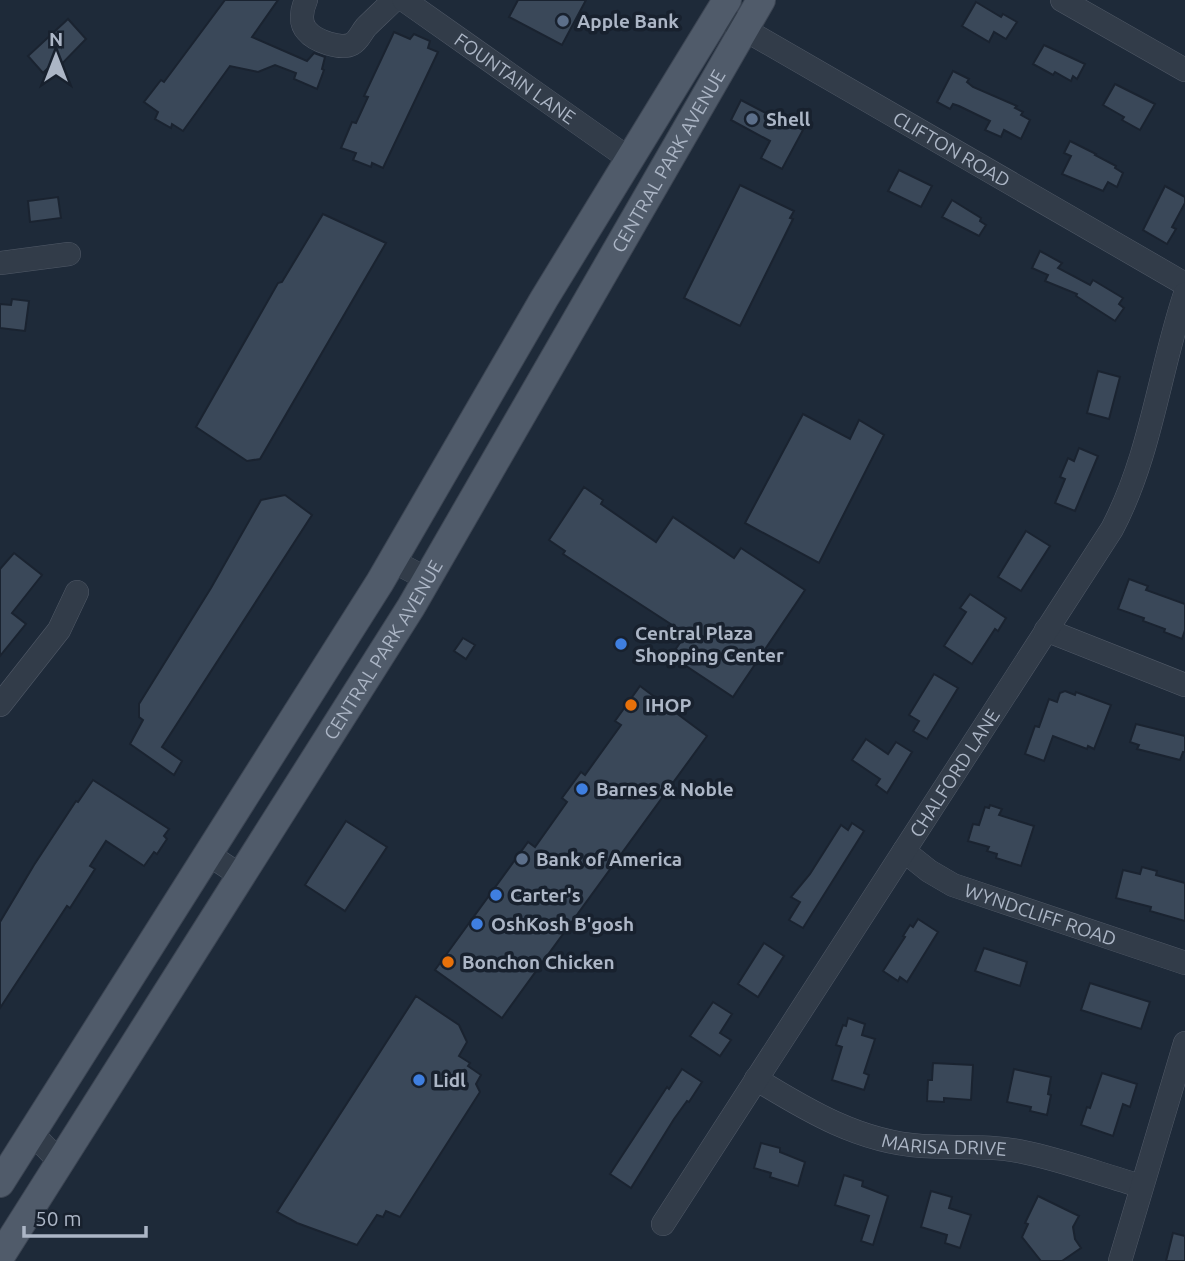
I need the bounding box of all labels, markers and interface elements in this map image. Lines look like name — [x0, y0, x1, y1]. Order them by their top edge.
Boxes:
place label: Apple Bank — [577, 10, 679, 32]
marker: Apple Bank — [555, 13, 571, 29]
north arrow — [21, 21, 91, 91]
text: N — [49, 28, 63, 50]
street label: FOUNTAIN LANE — [450, 28, 580, 129]
street label: CENTRAL PARK AVENUE — [607, 66, 730, 256]
street label: CLIFTON ROAD — [889, 107, 1014, 192]
place label: Shell — [766, 108, 811, 130]
marker: Shell — [744, 111, 760, 127]
street label: CENTRAL PARK AVENUE — [319, 556, 447, 744]
place label: Central Plaza Shopping Center — [635, 622, 784, 666]
marker: Central Plaza Shopping Center — [613, 636, 629, 652]
place label: IHOP — [645, 694, 691, 716]
marker: IHOP — [623, 697, 639, 713]
street label: CHALFORD LANE — [905, 705, 1004, 841]
place label: Barnes & Noble — [596, 778, 734, 800]
marker: Barnes & Noble — [574, 781, 590, 797]
place label: Bank of America — [536, 848, 682, 870]
marker: Bank of America — [514, 851, 530, 867]
street label: WYNDCLIFF ROAD — [962, 879, 1119, 950]
place label: Carter's — [510, 884, 581, 906]
marker: Carter's — [488, 887, 504, 903]
place label: OshKosh B'gosh — [491, 913, 634, 935]
marker: OshKosh B'gosh — [469, 916, 485, 932]
place label: Bonchon Chicken — [462, 951, 615, 973]
marker: Bonchon Chicken — [440, 954, 456, 970]
place label: Lidl — [433, 1069, 466, 1091]
marker: Lidl — [411, 1072, 427, 1088]
street label: MARISA DRIVE — [880, 1129, 1008, 1160]
scale bar — [24, 1194, 147, 1238]
text: 50 m — [35, 1206, 82, 1230]

